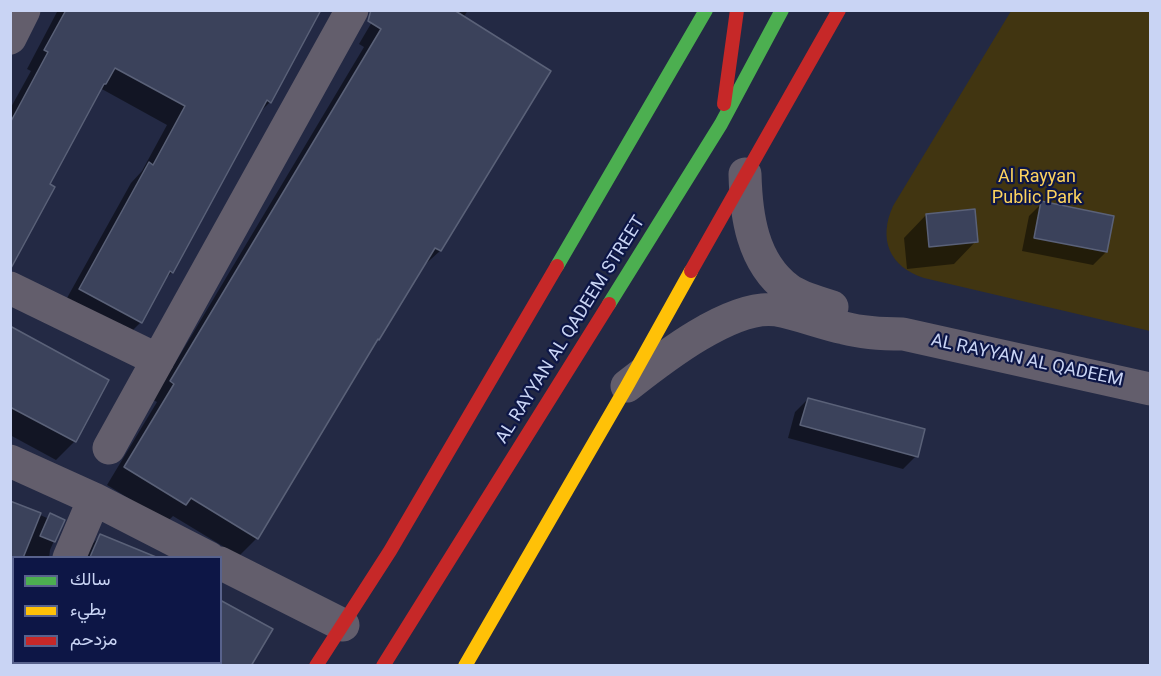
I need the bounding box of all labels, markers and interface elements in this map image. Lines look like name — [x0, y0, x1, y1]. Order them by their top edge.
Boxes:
park label: Al Rayyan Public Park — [992, 166, 1082, 208]
street label: AL RAYYAN AL QADEEM STREET — [492, 212, 650, 448]
street label: AL RAYYAN AL QADEEM — [929, 330, 1125, 392]
legend — [12, 556, 222, 664]
text: سالك — [70, 568, 110, 589]
text: بطيء — [70, 598, 106, 619]
text: مزدحم — [70, 628, 117, 649]

